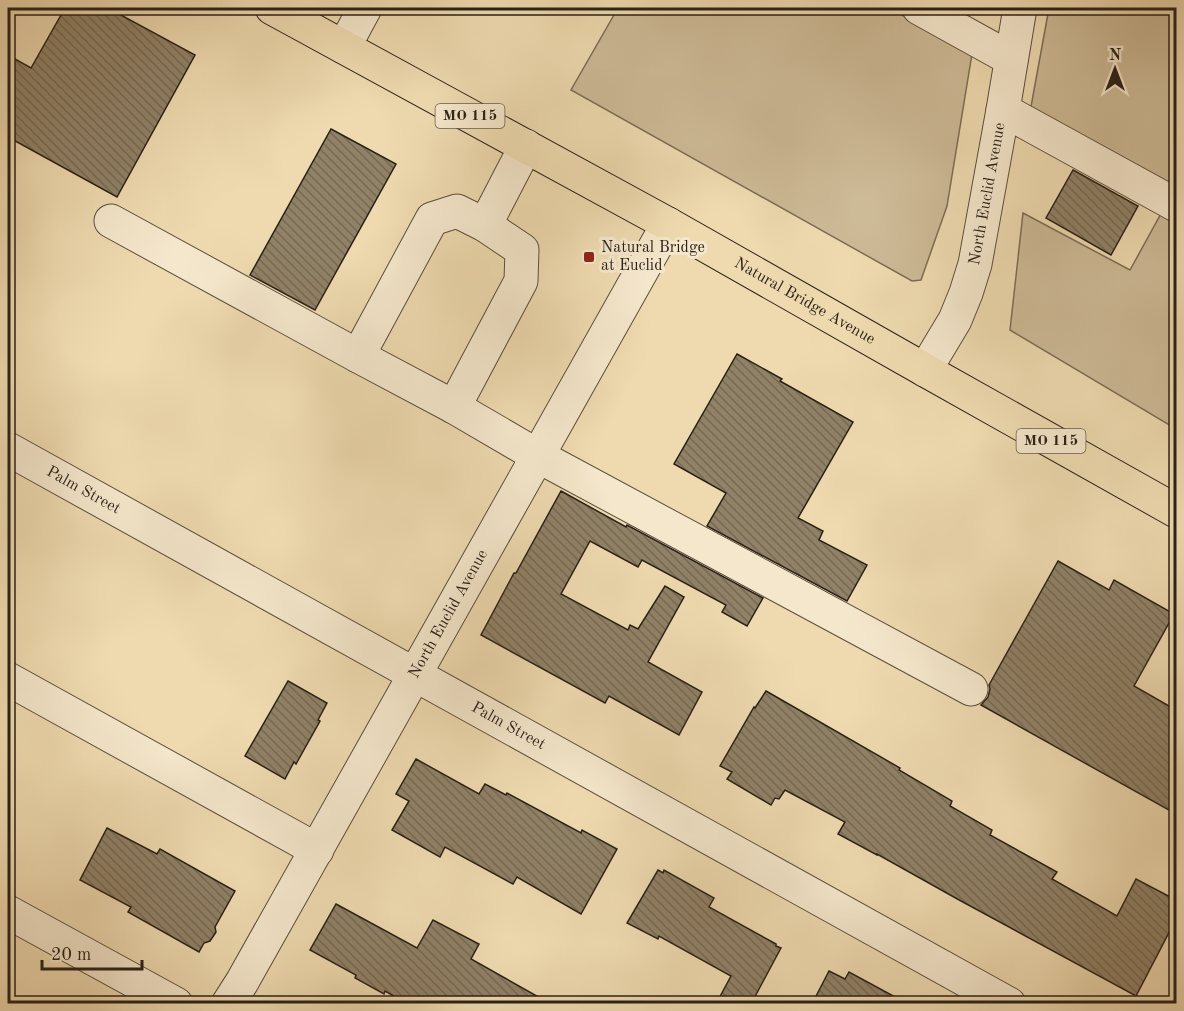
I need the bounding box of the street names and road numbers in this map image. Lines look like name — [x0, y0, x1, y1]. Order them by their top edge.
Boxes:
road number: MO 115 — [436, 104, 504, 128]
street label: North Euclid Avenue — [967, 121, 1009, 267]
street label: Natural Bridge Avenue — [731, 255, 878, 348]
road number: MO 115 — [1016, 429, 1086, 453]
street label: Palm Street — [43, 464, 123, 518]
street label: North Euclid Avenue — [406, 547, 491, 681]
street label: Palm Street — [468, 699, 548, 753]

